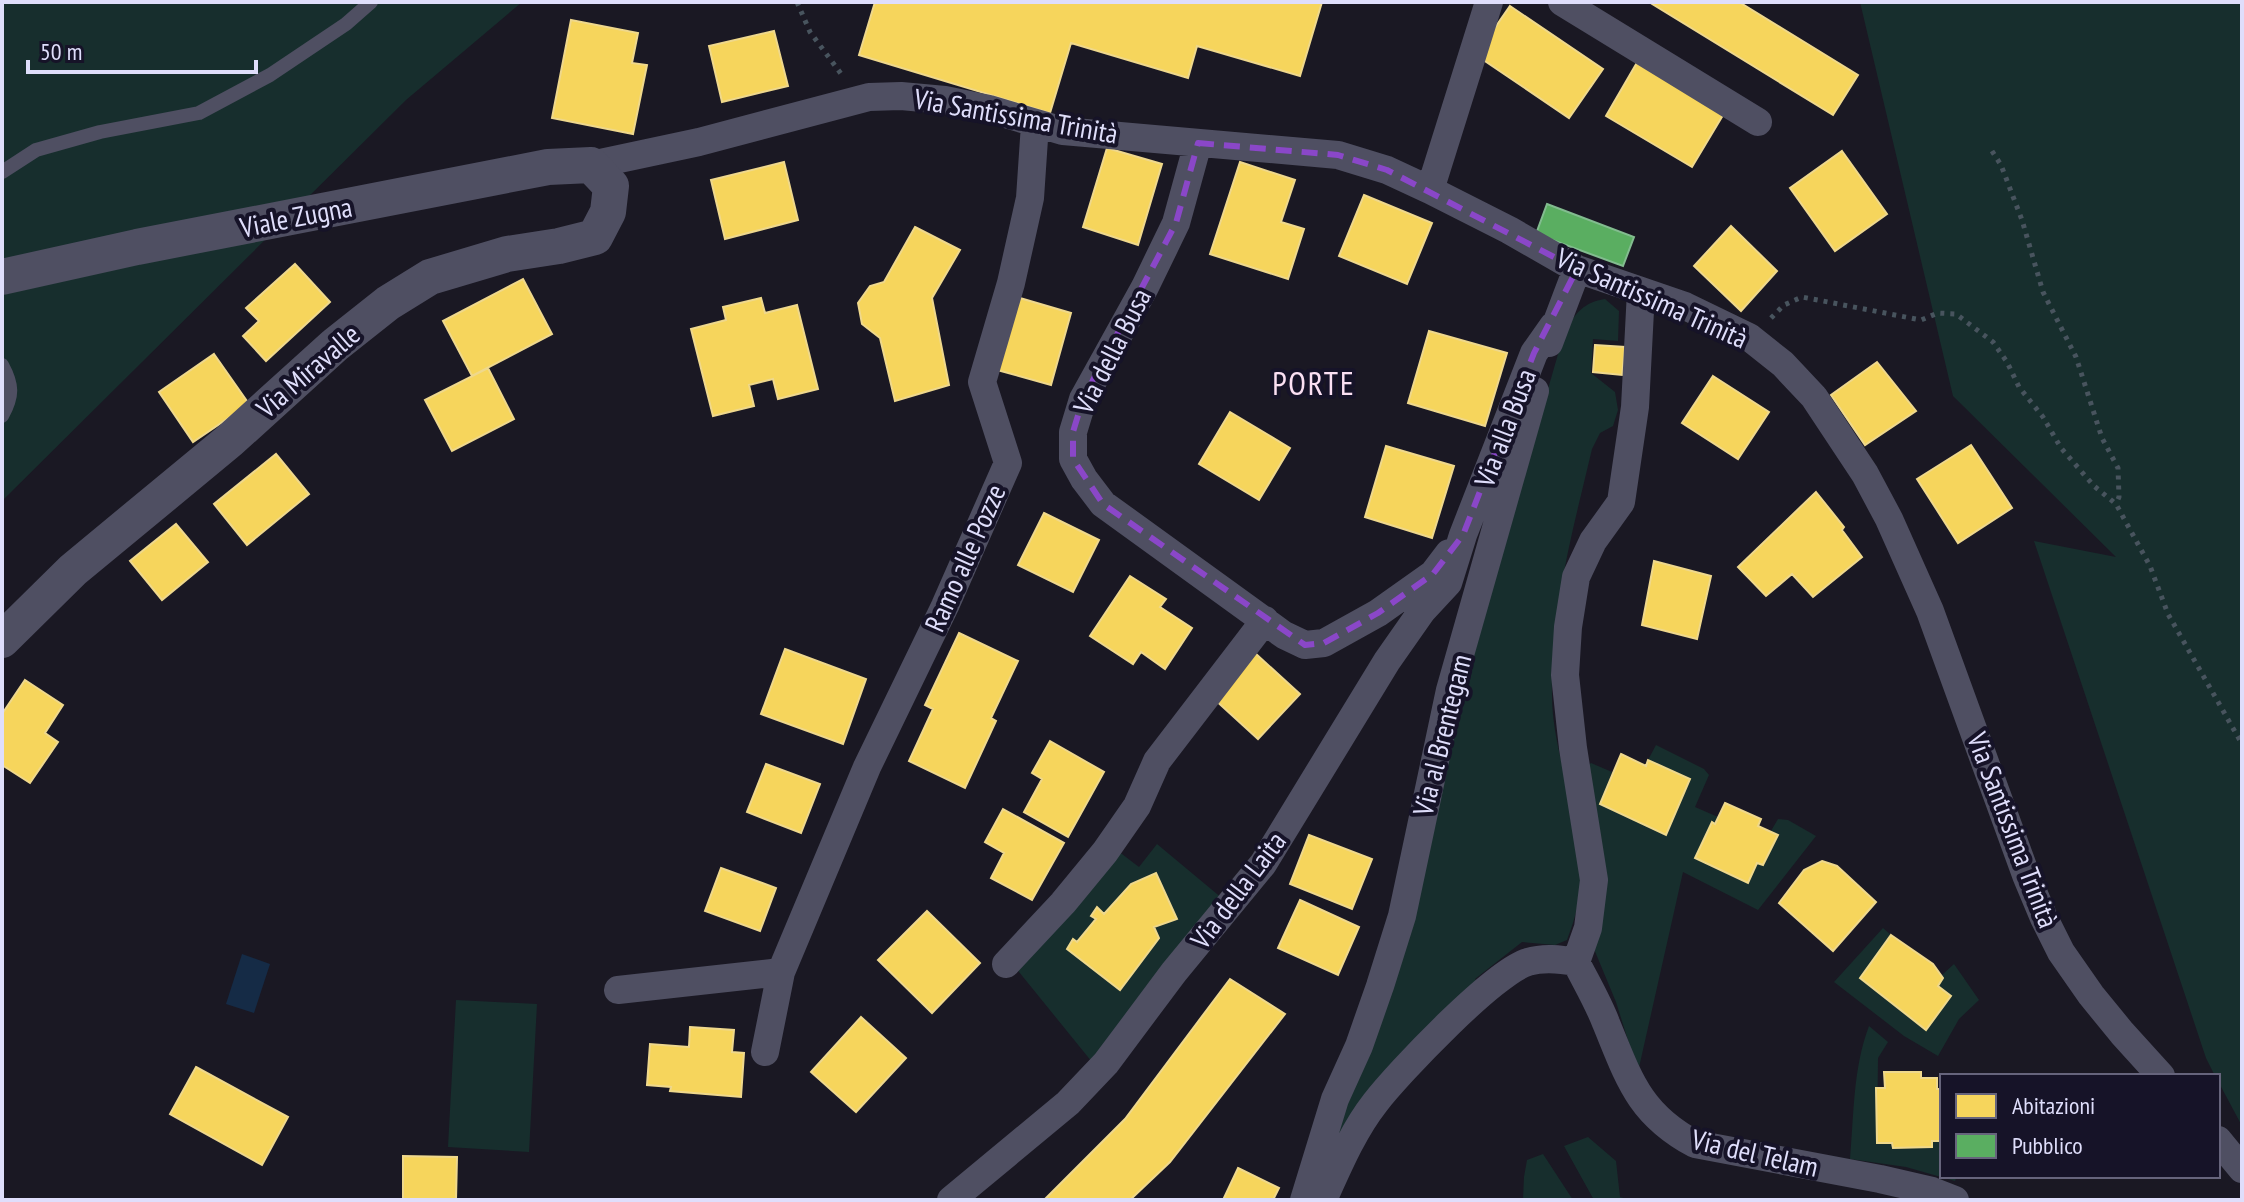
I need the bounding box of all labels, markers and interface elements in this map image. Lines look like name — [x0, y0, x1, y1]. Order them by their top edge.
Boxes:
scale bar — [28, 24, 256, 74]
text: 50 m — [40, 36, 82, 67]
street label: Via Santissima Trinità — [910, 79, 1121, 152]
street label: Viale Zugna — [236, 188, 355, 246]
street label: Via Santissima Trinità — [1550, 238, 1754, 356]
street label: Via della Busa — [1064, 282, 1159, 421]
street label: Via Miravalle — [247, 315, 367, 426]
district label: PORTE — [1272, 362, 1356, 404]
street label: Via alla Busa — [1465, 364, 1544, 493]
street label: Ramo alle Pozze — [916, 478, 1013, 637]
street label: Via al Brentegam — [1403, 650, 1479, 820]
street label: Via Santissima Trinità — [1959, 726, 2068, 933]
street label: Via della Laita — [1181, 824, 1294, 957]
legend — [1940, 1074, 2220, 1178]
text: Abitazioni — [2012, 1090, 2095, 1121]
street label: Via del Telam — [1687, 1120, 1822, 1185]
text: Pubblico — [2012, 1130, 2083, 1161]

